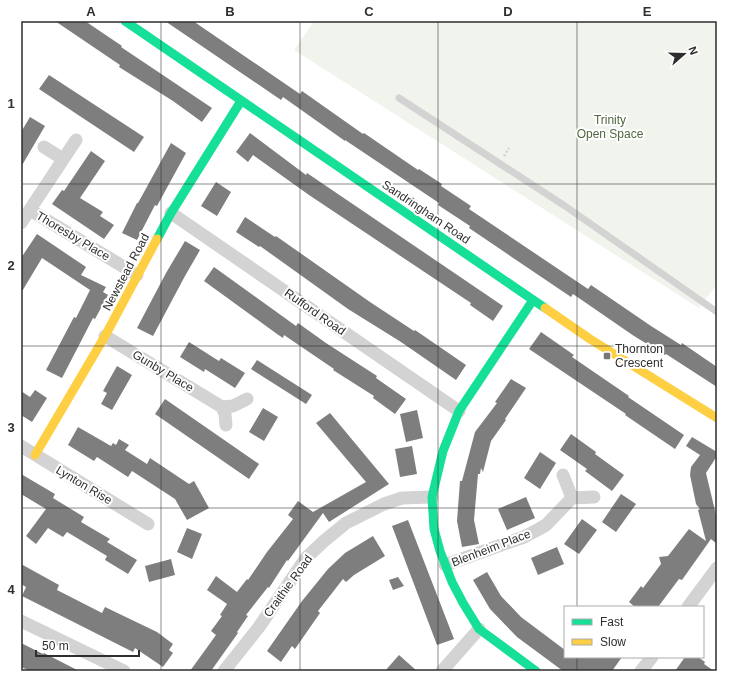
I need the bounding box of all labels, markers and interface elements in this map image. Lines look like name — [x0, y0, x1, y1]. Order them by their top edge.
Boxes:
text: A — [86, 4, 96, 19]
text: B — [225, 4, 235, 19]
text: C — [364, 4, 374, 19]
text: D — [503, 4, 513, 19]
text: E — [643, 4, 652, 19]
north arrow — [664, 34, 704, 74]
text: N — [686, 45, 700, 56]
text: 1 — [7, 96, 15, 111]
park label: Trinity Open Space — [577, 113, 644, 141]
street label: Sandringham Road — [379, 177, 473, 247]
street label: Thoresby Place — [34, 209, 113, 264]
street label: Newstead Road — [100, 231, 152, 313]
text: 2 — [7, 258, 15, 273]
street label: Rufford Road — [282, 286, 348, 338]
place label: Thornton Crescent — [615, 342, 664, 370]
street label: Gunby Place — [130, 347, 196, 395]
marker: Thornton Crescent — [602, 351, 612, 361]
text: 3 — [7, 420, 15, 435]
street label: Lynton Rise — [53, 463, 115, 507]
street label: Blenheim Place — [450, 526, 533, 569]
street label: Craithie Road — [261, 552, 315, 620]
text: 4 — [7, 582, 15, 597]
legend — [564, 606, 704, 658]
text: Fast — [600, 615, 624, 629]
scale bar — [36, 632, 139, 658]
text: Slow — [600, 635, 626, 649]
text: 50 m — [42, 639, 69, 653]

